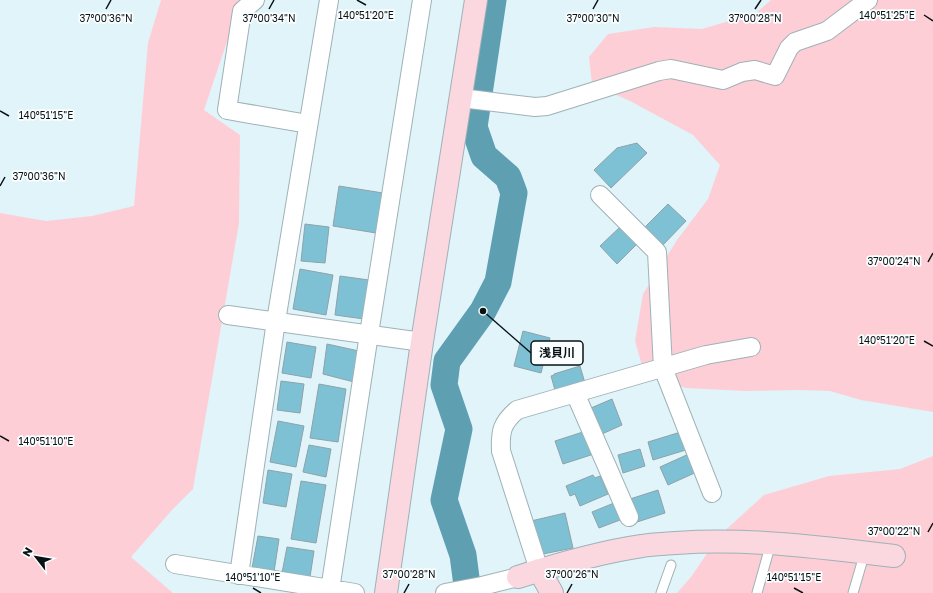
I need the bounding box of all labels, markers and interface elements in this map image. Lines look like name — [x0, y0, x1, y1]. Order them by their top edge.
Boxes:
text: 140°51'20"E — [338, 9, 394, 21]
text: 140°51'25"E — [859, 9, 915, 21]
text: 37°00'36"N — [79, 12, 133, 24]
text: 37°00'34"N — [242, 12, 296, 24]
text: 37°00'30"N — [566, 12, 620, 24]
text: 37°00'28"N — [728, 12, 782, 24]
text: 140°51'15"E — [19, 109, 73, 121]
text: 37°00'36"N — [12, 170, 66, 182]
text: 37°00'24"N — [867, 255, 921, 267]
text: 140°51'20"E — [859, 334, 915, 346]
callout: 浅貝川 — [531, 341, 583, 365]
text: 浅貝川 — [539, 345, 575, 360]
text: 140°51'10"E — [19, 435, 73, 447]
text: 37°00'22"N — [868, 525, 920, 537]
north arrow — [16, 537, 56, 577]
text: N — [19, 545, 35, 559]
text: 37°00'28"N — [382, 568, 436, 580]
text: 37°00'26"N — [546, 568, 599, 580]
text: 140°51'10"E — [226, 571, 280, 583]
text: 140°51'15"E — [767, 571, 821, 583]

